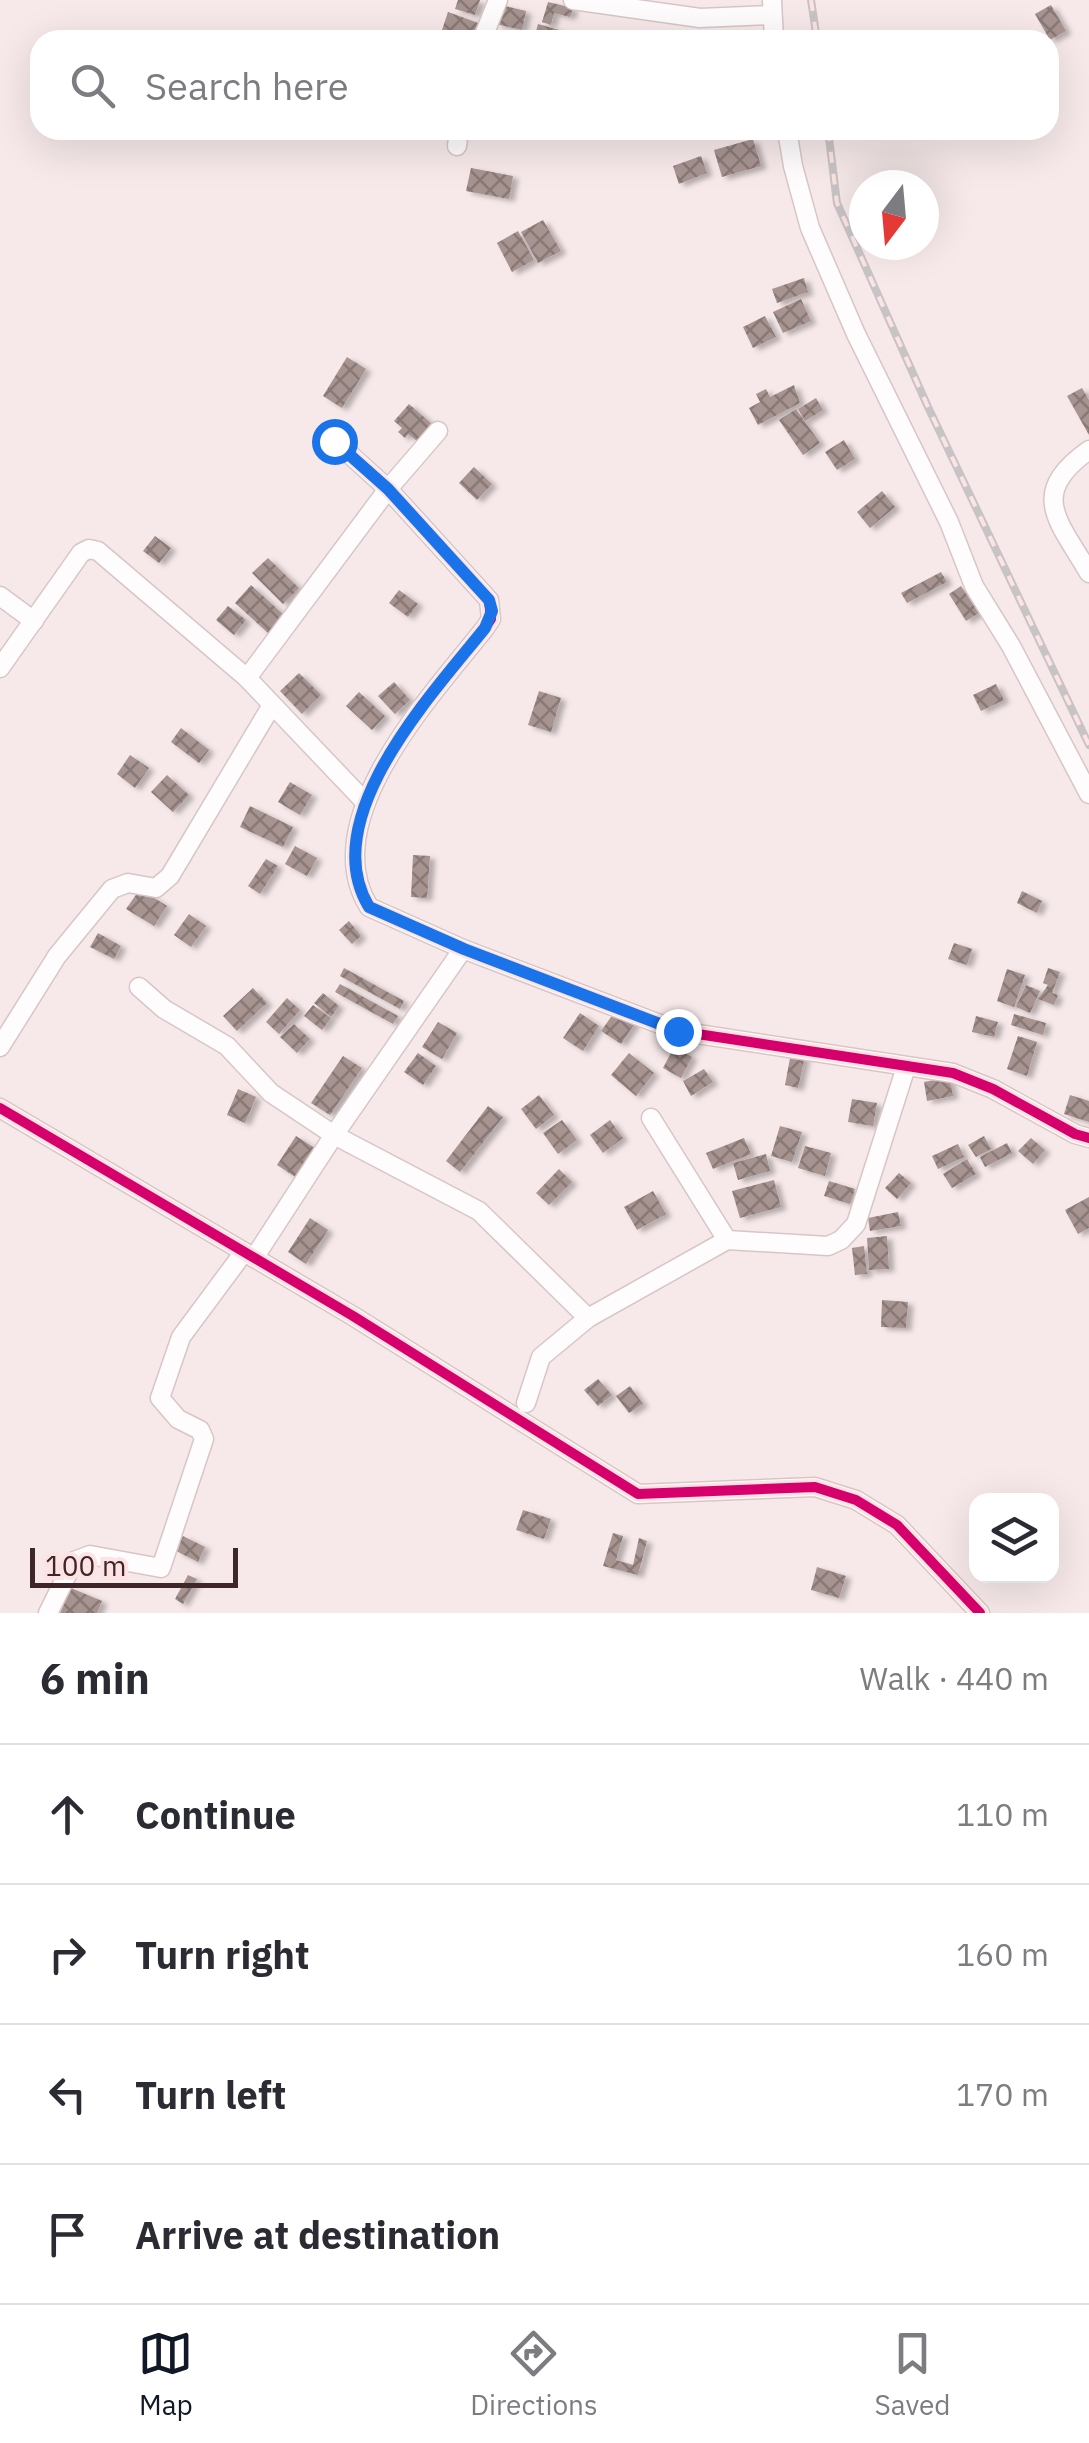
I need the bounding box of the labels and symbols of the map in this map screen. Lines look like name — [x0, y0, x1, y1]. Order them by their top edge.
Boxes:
north arrow — [849, 170, 939, 260]
route start — [312, 419, 358, 465]
route end — [656, 1009, 702, 1055]
scale bar — [30, 1543, 238, 1588]

